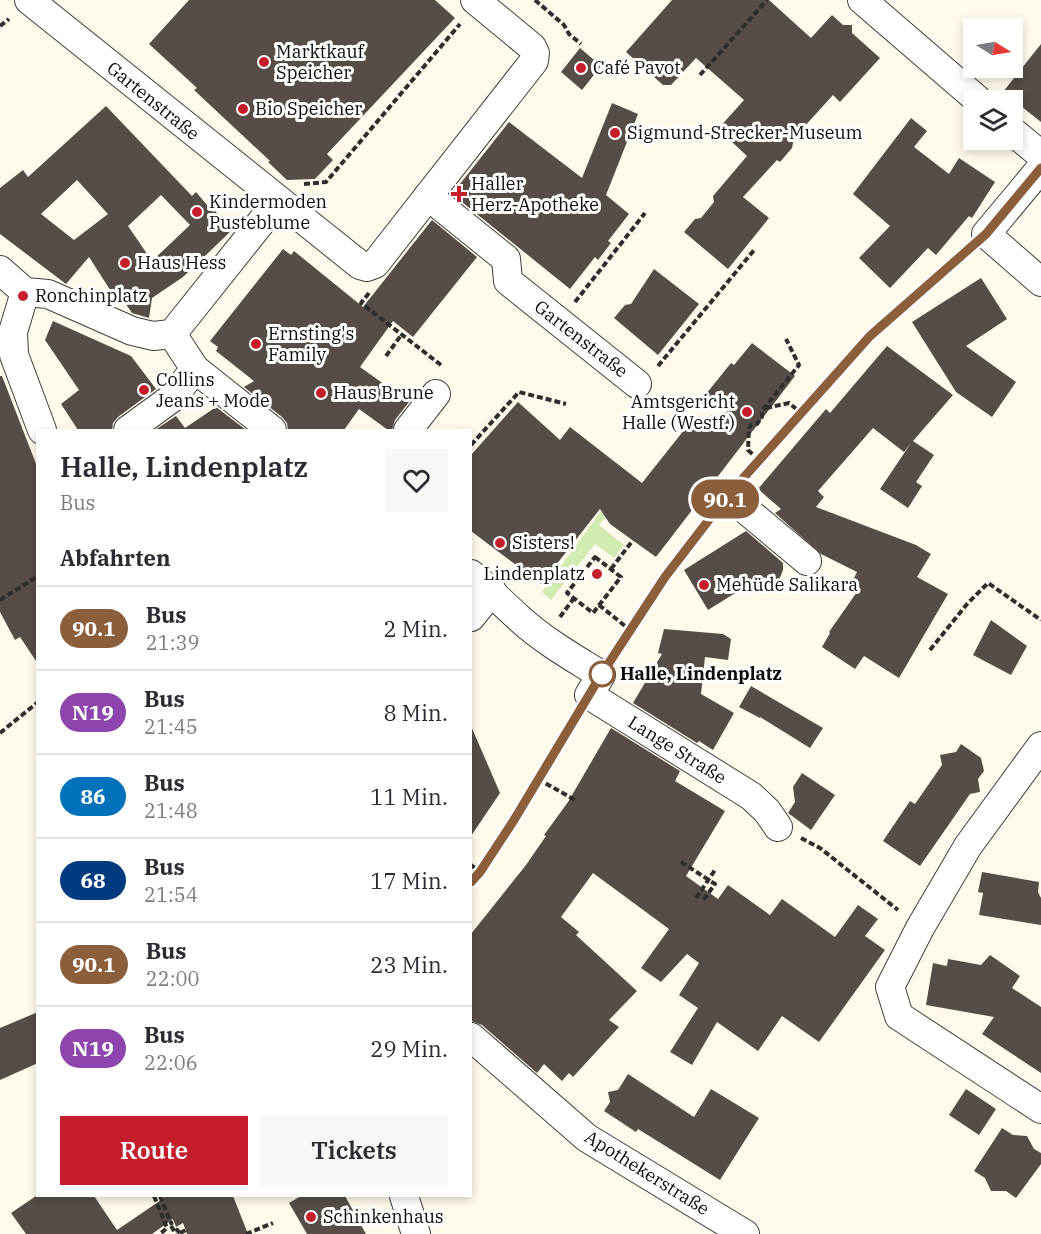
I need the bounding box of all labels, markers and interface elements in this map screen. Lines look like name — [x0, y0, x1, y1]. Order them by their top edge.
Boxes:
north arrow — [963, 18, 1023, 78]
map controls — [963, 18, 1023, 150]
place label: Marktkauf Speicher — [276, 40, 366, 84]
marker: Marktkauf Speicher — [257, 55, 271, 69]
street label: Gartenstraße — [102, 56, 204, 145]
place label: Café Pavot — [593, 56, 681, 79]
marker: Café Pavot — [574, 61, 588, 75]
button: layers — [963, 90, 1023, 150]
place label: Bio Speicher — [255, 97, 362, 120]
marker: Bio Speicher — [236, 102, 250, 116]
place label: Sigmund-Strecker-Museum — [627, 121, 863, 144]
marker: Sigmund-Strecker-Museum — [608, 126, 622, 140]
place label: Haller Herz-Apotheke — [471, 172, 599, 216]
marker: Haller Herz-Apotheke — [452, 187, 466, 201]
place label: Kindermoden Pusteblume — [209, 190, 327, 234]
marker: Kindermoden Pusteblume — [190, 205, 204, 219]
place label: Haus Hess — [137, 251, 226, 274]
marker: Haus Hess — [118, 256, 132, 270]
place label: Ronchinplatz — [35, 284, 148, 307]
marker: Ronchinplatz — [16, 289, 30, 303]
street label: Gartenstraße — [530, 295, 633, 382]
place label: Ernsting's Family — [268, 322, 354, 366]
marker: Ernsting's Family — [249, 337, 263, 351]
place label: Collins Jeans + Mode — [156, 368, 270, 412]
place label: Haus Brune — [333, 381, 434, 404]
marker: Collins Jeans + Mode — [137, 383, 151, 397]
marker: Haus Brune — [314, 386, 328, 400]
place label: Amtsgericht Halle (Westf.) — [622, 390, 735, 434]
marker: Amtsgericht Halle (Westf.) — [740, 405, 754, 419]
text: Halle, Lindenplatz — [60, 448, 308, 485]
button: heart — [385, 449, 448, 512]
line badge: 90.1 — [683, 480, 767, 518]
text: 90.1 — [703, 485, 747, 513]
text: Bus — [60, 489, 95, 516]
place label: Sisters! — [512, 531, 575, 554]
marker: Sisters! — [493, 536, 507, 550]
text: Abfahrten — [60, 543, 171, 572]
place label: Lindenplatz — [483, 562, 585, 585]
marker: Lindenplatz — [590, 567, 604, 581]
place label: Mehüde Salikara — [716, 573, 858, 596]
marker: Mehüde Salikara — [697, 578, 711, 592]
text: Bus — [146, 600, 186, 629]
text: 90.1 — [72, 614, 116, 642]
text: 2 Min. — [383, 614, 448, 643]
text: 21:39 — [146, 629, 200, 656]
marker: Halle, Lindenplatz — [589, 661, 615, 687]
place label: Halle, Lindenplatz — [620, 662, 782, 685]
text: Bus — [144, 684, 185, 713]
text: N19 — [72, 698, 114, 726]
text: 8 Min. — [383, 698, 448, 727]
street label: Lange Straße — [624, 710, 731, 789]
text: 21:45 — [144, 713, 198, 740]
text: Bus — [144, 768, 185, 797]
text: 86 — [80, 782, 106, 810]
text: 11 Min. — [370, 782, 448, 811]
text: 21:48 — [144, 797, 198, 824]
text: Bus — [144, 852, 185, 881]
text: 68 — [80, 866, 106, 894]
text: 17 Min. — [370, 866, 448, 895]
text: 21:54 — [144, 881, 198, 908]
text: Bus — [146, 936, 186, 965]
text: 90.1 — [72, 950, 116, 978]
text: 23 Min. — [370, 950, 448, 979]
text: 22:00 — [146, 965, 200, 992]
text: Bus — [144, 1020, 185, 1049]
text: N19 — [72, 1034, 114, 1062]
text: 29 Min. — [370, 1034, 448, 1063]
text: 22:06 — [144, 1049, 198, 1076]
button: Route — [60, 1116, 248, 1185]
button: Tickets — [260, 1116, 448, 1185]
street label: Apothekerstraße — [581, 1125, 714, 1220]
place label: Schinkenhaus — [323, 1205, 444, 1228]
marker: Schinkenhaus — [304, 1210, 318, 1224]

